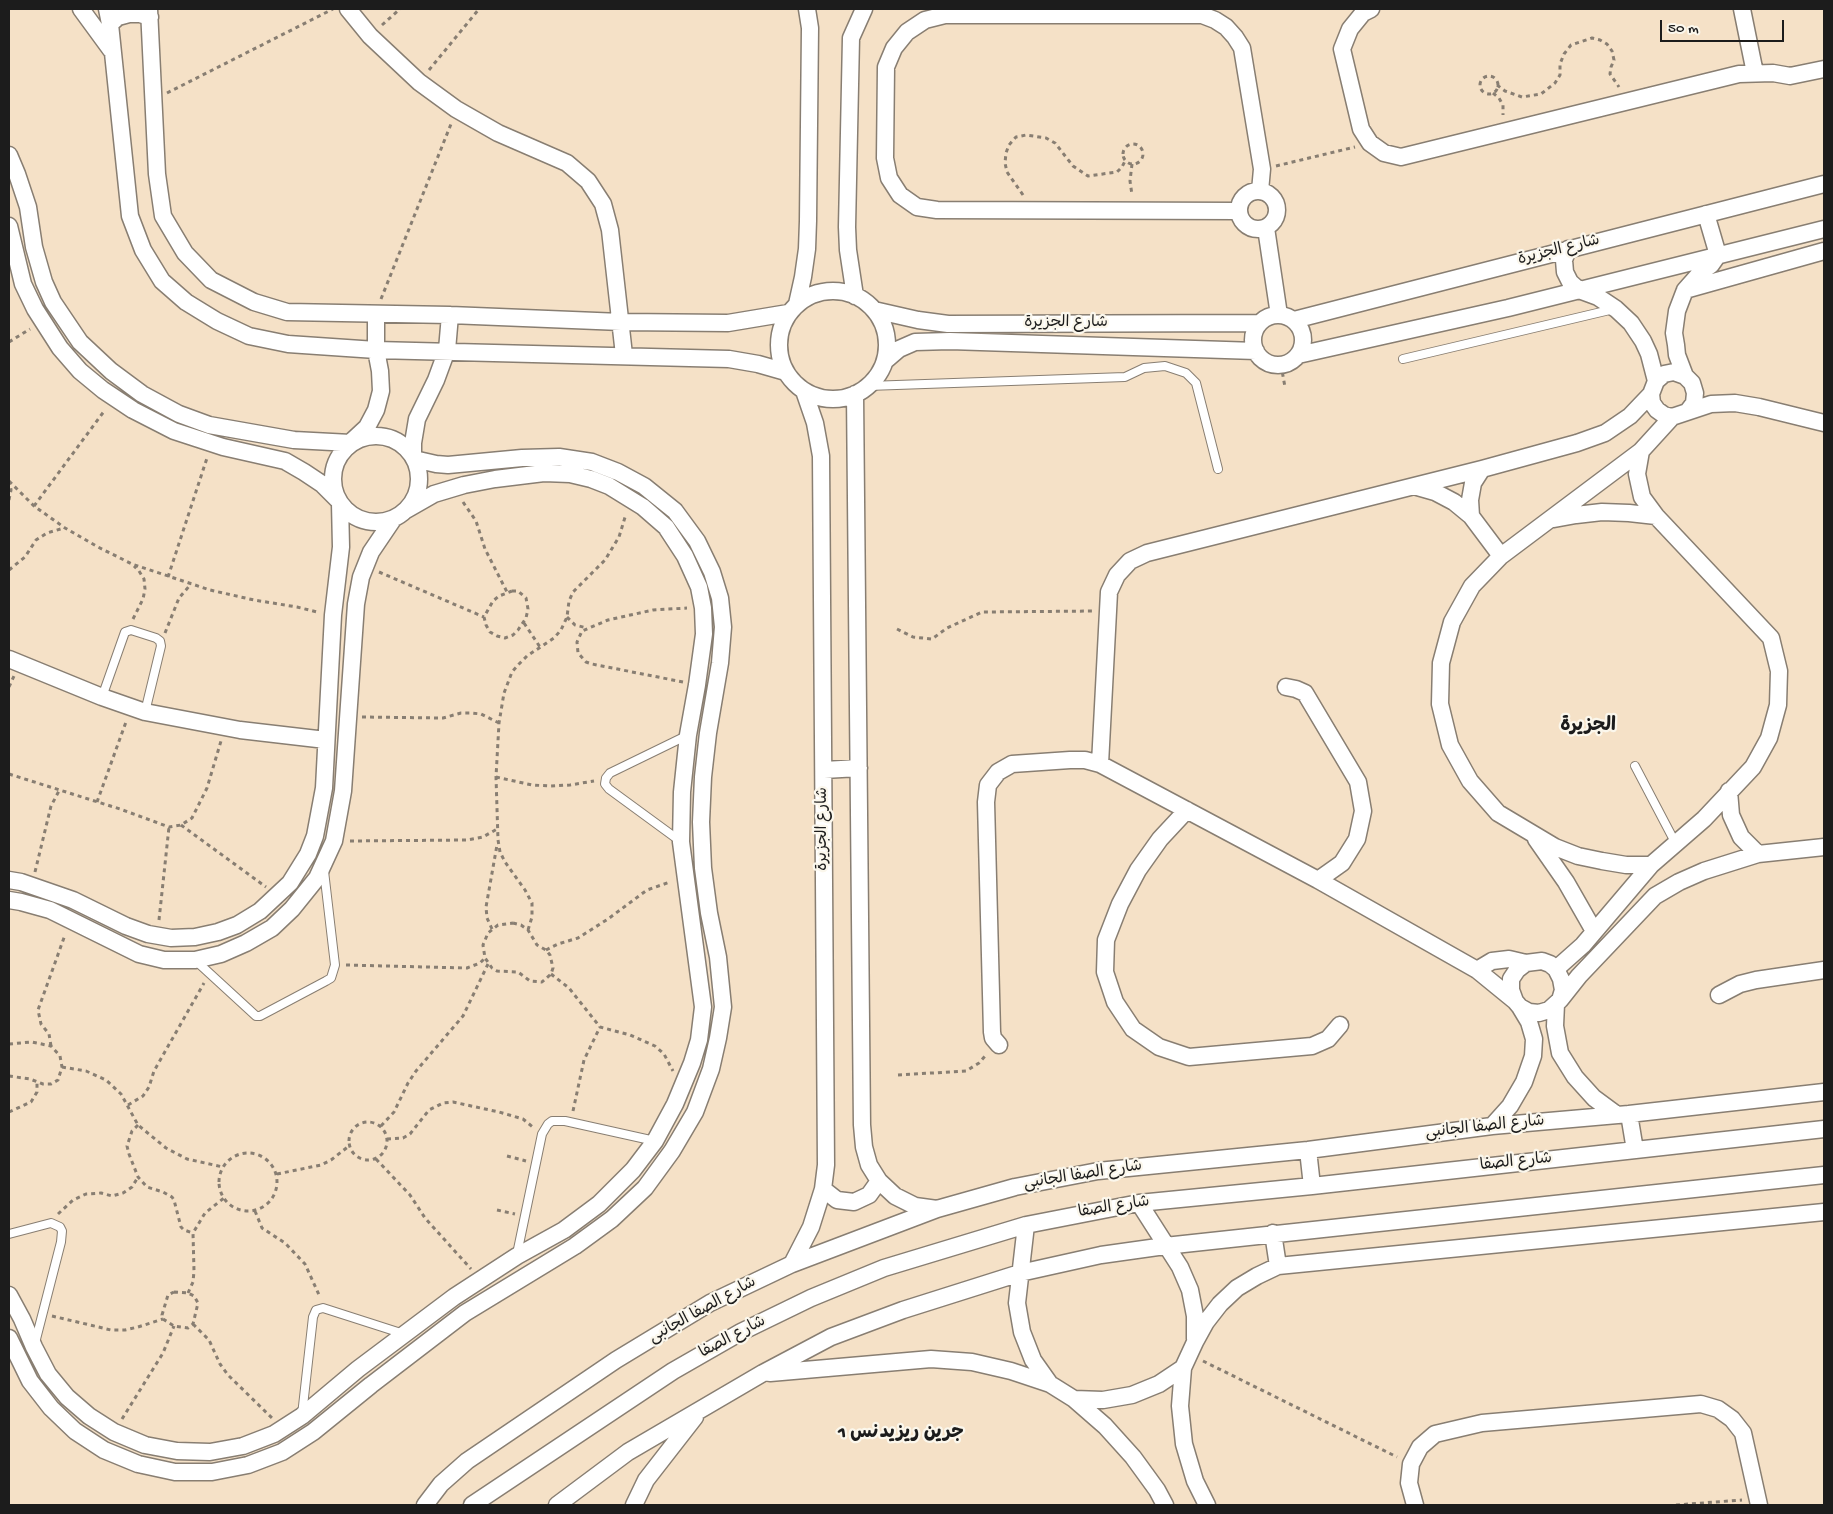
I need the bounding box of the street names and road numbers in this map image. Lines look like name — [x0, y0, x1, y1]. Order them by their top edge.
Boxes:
street label: شارع الجزيرة — [1516, 232, 1602, 270]
street label: شارع الجزيرة — [1024, 314, 1108, 334]
street label: شارع الجزيرة — [814, 787, 834, 871]
street label: شارع الصفا الجانبى — [1424, 1112, 1546, 1144]
street label: شارع الصفا — [1479, 1150, 1553, 1176]
street label: شارع الصفا الجانبى — [1022, 1157, 1144, 1195]
street label: شارع الصفا — [1077, 1193, 1151, 1223]
street label: شارع الصفا الجانبى — [646, 1274, 760, 1348]
street label: شارع الصفا — [697, 1313, 769, 1363]

